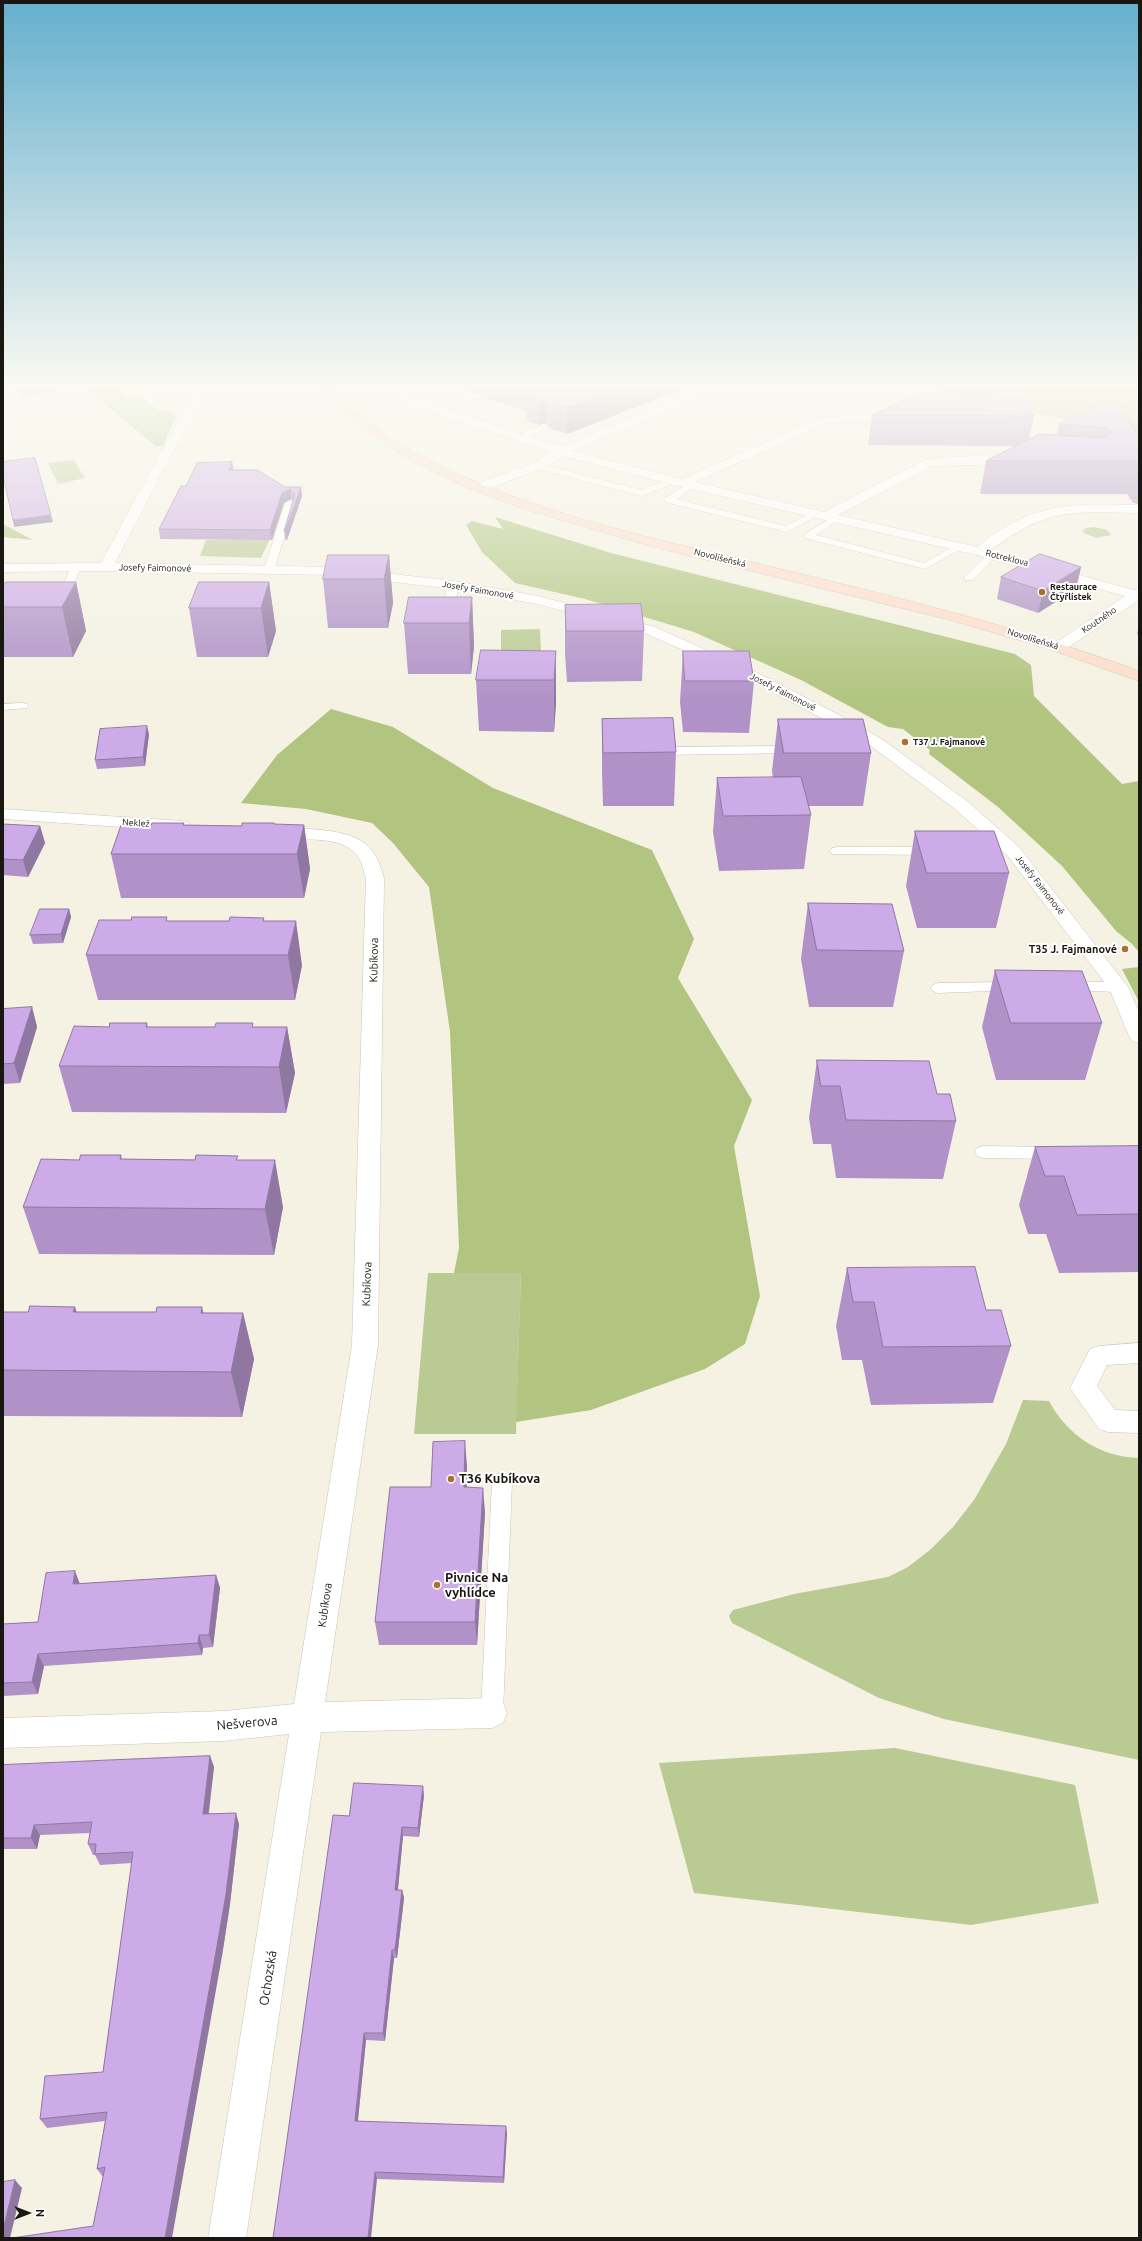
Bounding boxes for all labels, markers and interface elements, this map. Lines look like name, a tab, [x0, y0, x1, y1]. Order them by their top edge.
street label: Novolíšeňská	[693, 546, 747, 570]
street label: Rotreklova	[984, 547, 1030, 569]
street label: Josefy Faimonové	[119, 562, 191, 574]
street label: Josefy Faimonové	[441, 578, 515, 602]
place label: Restaurace Čtyřlístek	[1050, 582, 1097, 603]
marker: Restaurace Čtyřlístek	[1037, 587, 1047, 597]
street label: Koutného	[1079, 604, 1119, 636]
street label: Novolíšeňská	[1006, 626, 1060, 652]
street label: Josefy Faimonové	[748, 671, 818, 713]
marker: T37 J. Fajmanové	[900, 737, 910, 747]
place label: T37 J. Fajmanové	[913, 737, 985, 747]
street label: Neklež	[122, 817, 150, 829]
street label: Josefy Faimonové	[1013, 853, 1067, 917]
street label: Kubíkova	[367, 937, 381, 983]
place label: T35 J. Fajmanové	[1029, 942, 1117, 956]
marker: T35 J. Fajmanové	[1120, 944, 1130, 954]
street label: Kubíkova	[360, 1261, 374, 1307]
place label: T36 Kubíkova	[459, 1471, 540, 1487]
marker: T36 Kubíkova	[446, 1474, 456, 1484]
place label: Pivnice Na vyhlídce	[445, 1570, 508, 1601]
marker: Pivnice Na vyhlídce	[432, 1580, 442, 1590]
street label: Kubíkova	[315, 1582, 335, 1628]
street label: Nešverova	[216, 1713, 278, 1733]
street label: Ochozská	[256, 1949, 280, 2007]
north arrow	[8, 2193, 48, 2233]
text: N	[34, 2209, 46, 2217]

